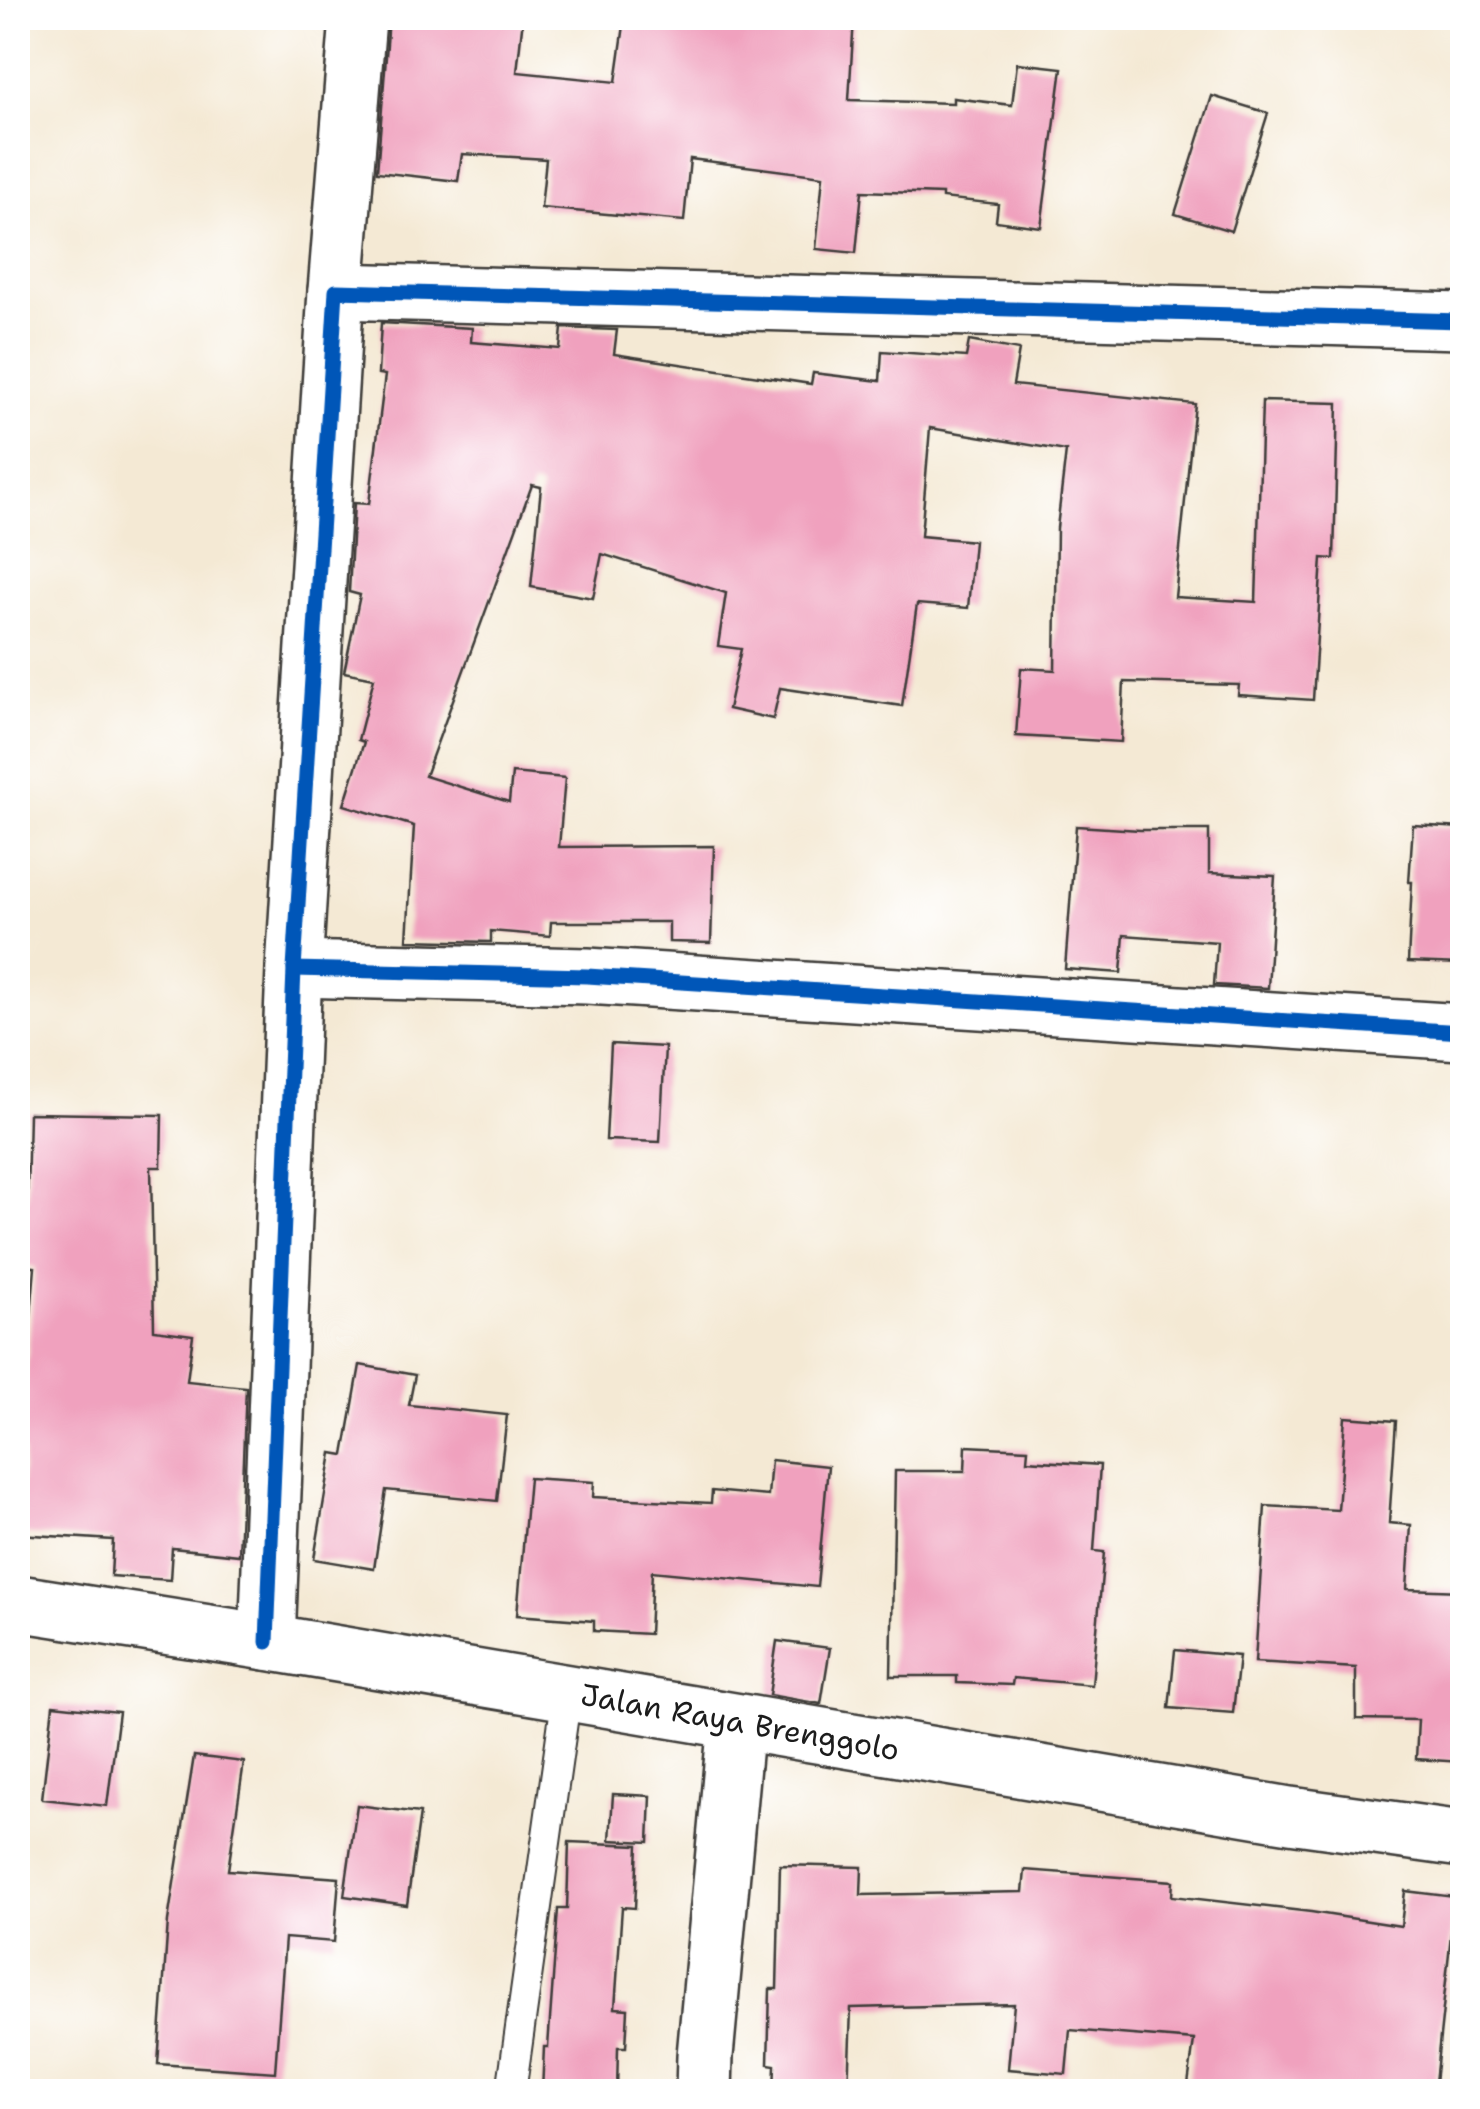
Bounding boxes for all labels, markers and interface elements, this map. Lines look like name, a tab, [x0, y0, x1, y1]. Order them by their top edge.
street label: Jalan Raya Brenggolo	[578, 1674, 902, 1770]

